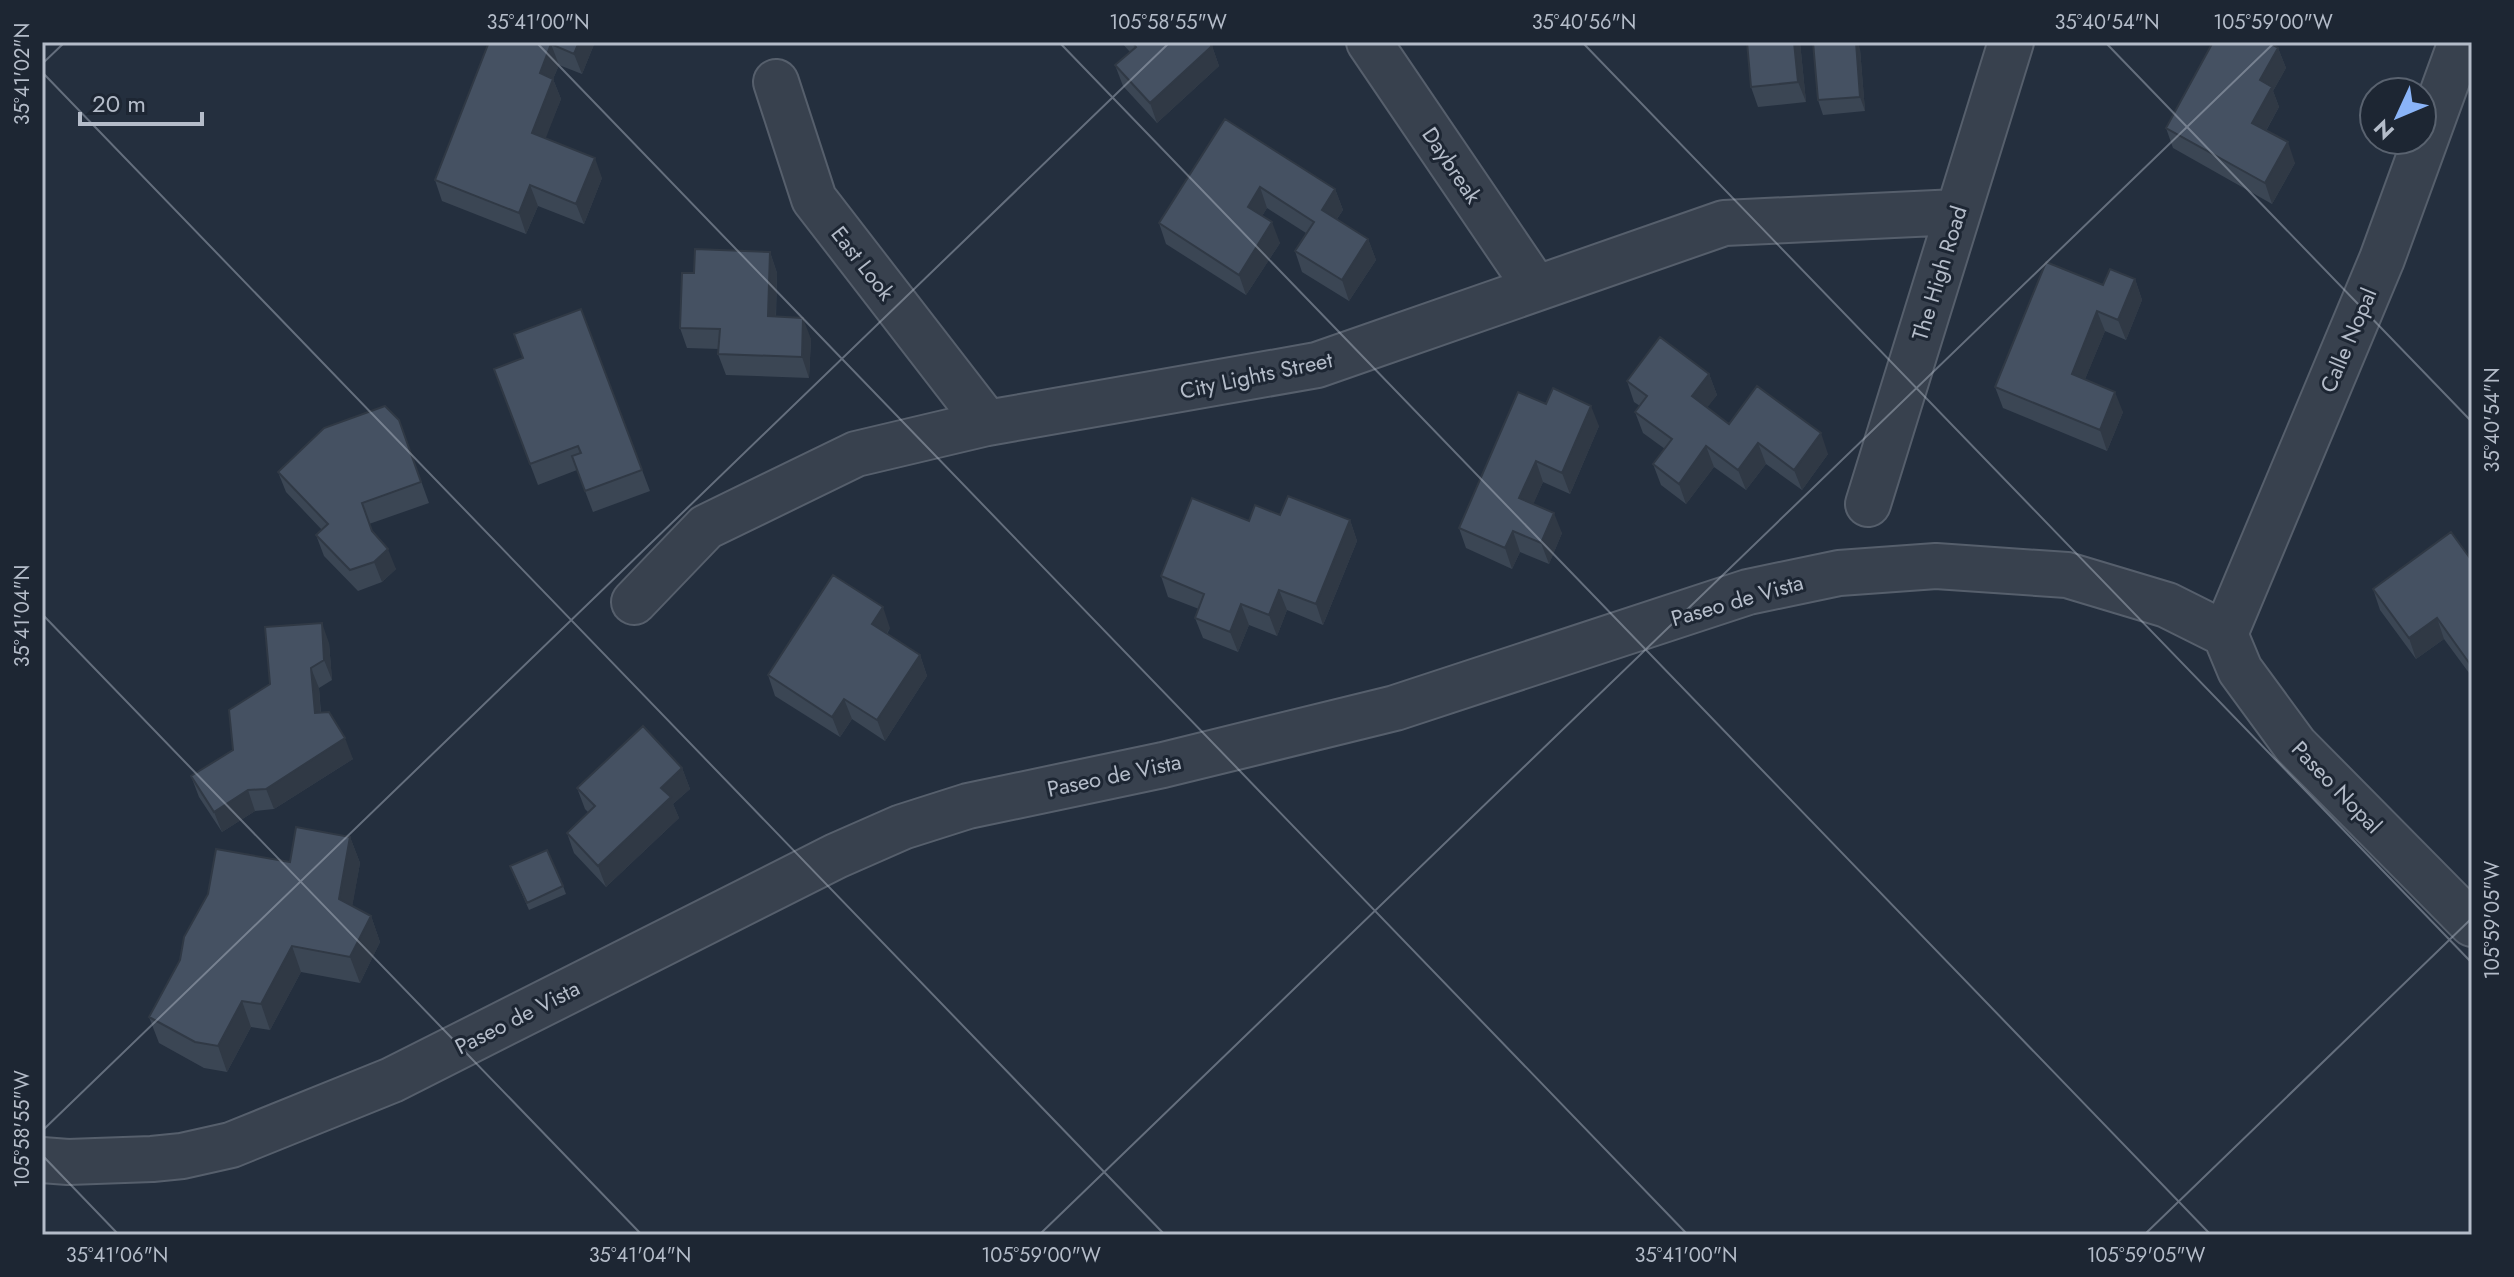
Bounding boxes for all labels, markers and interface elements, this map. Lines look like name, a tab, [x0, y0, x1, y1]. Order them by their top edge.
text: 35°41'00"N	[487, 8, 589, 37]
text: 105°58'55"W	[1109, 8, 1227, 37]
text: 35°40'56"N	[1532, 8, 1636, 37]
text: 35°40'54"N	[2055, 8, 2159, 37]
text: 105°59'00"W	[2213, 8, 2333, 37]
text: 35°41'02"N	[8, 23, 37, 125]
scale bar	[80, 76, 202, 126]
north arrow	[2358, 76, 2438, 156]
text: 20 m	[92, 86, 146, 121]
text: N	[2366, 112, 2401, 147]
street label: Daybreak	[1415, 120, 1490, 210]
street label: The High Road	[1903, 202, 1975, 344]
street label: East Look	[824, 219, 903, 307]
street label: Calle Nopal	[2312, 283, 2384, 397]
street label: City Lights Street	[1177, 343, 1336, 407]
text: 35°40'54"N	[2478, 368, 2507, 472]
text: 35°41'04"N	[8, 565, 37, 667]
street label: Paseo de Vista	[1667, 566, 1807, 634]
street label: Paseo Nopal	[2284, 733, 2390, 841]
street label: Paseo de Vista	[1044, 745, 1184, 805]
text: 105°59'05"W	[2478, 860, 2507, 979]
street label: Paseo de Vista	[449, 972, 585, 1062]
text: 105°58'55"W	[8, 1070, 37, 1188]
text: 35°41'06"N	[66, 1241, 168, 1270]
text: 35°41'04"N	[589, 1241, 691, 1270]
text: 105°59'00"W	[981, 1241, 1101, 1270]
text: 35°41'00"N	[1635, 1241, 1737, 1270]
text: 105°59'05"W	[2087, 1241, 2206, 1270]

